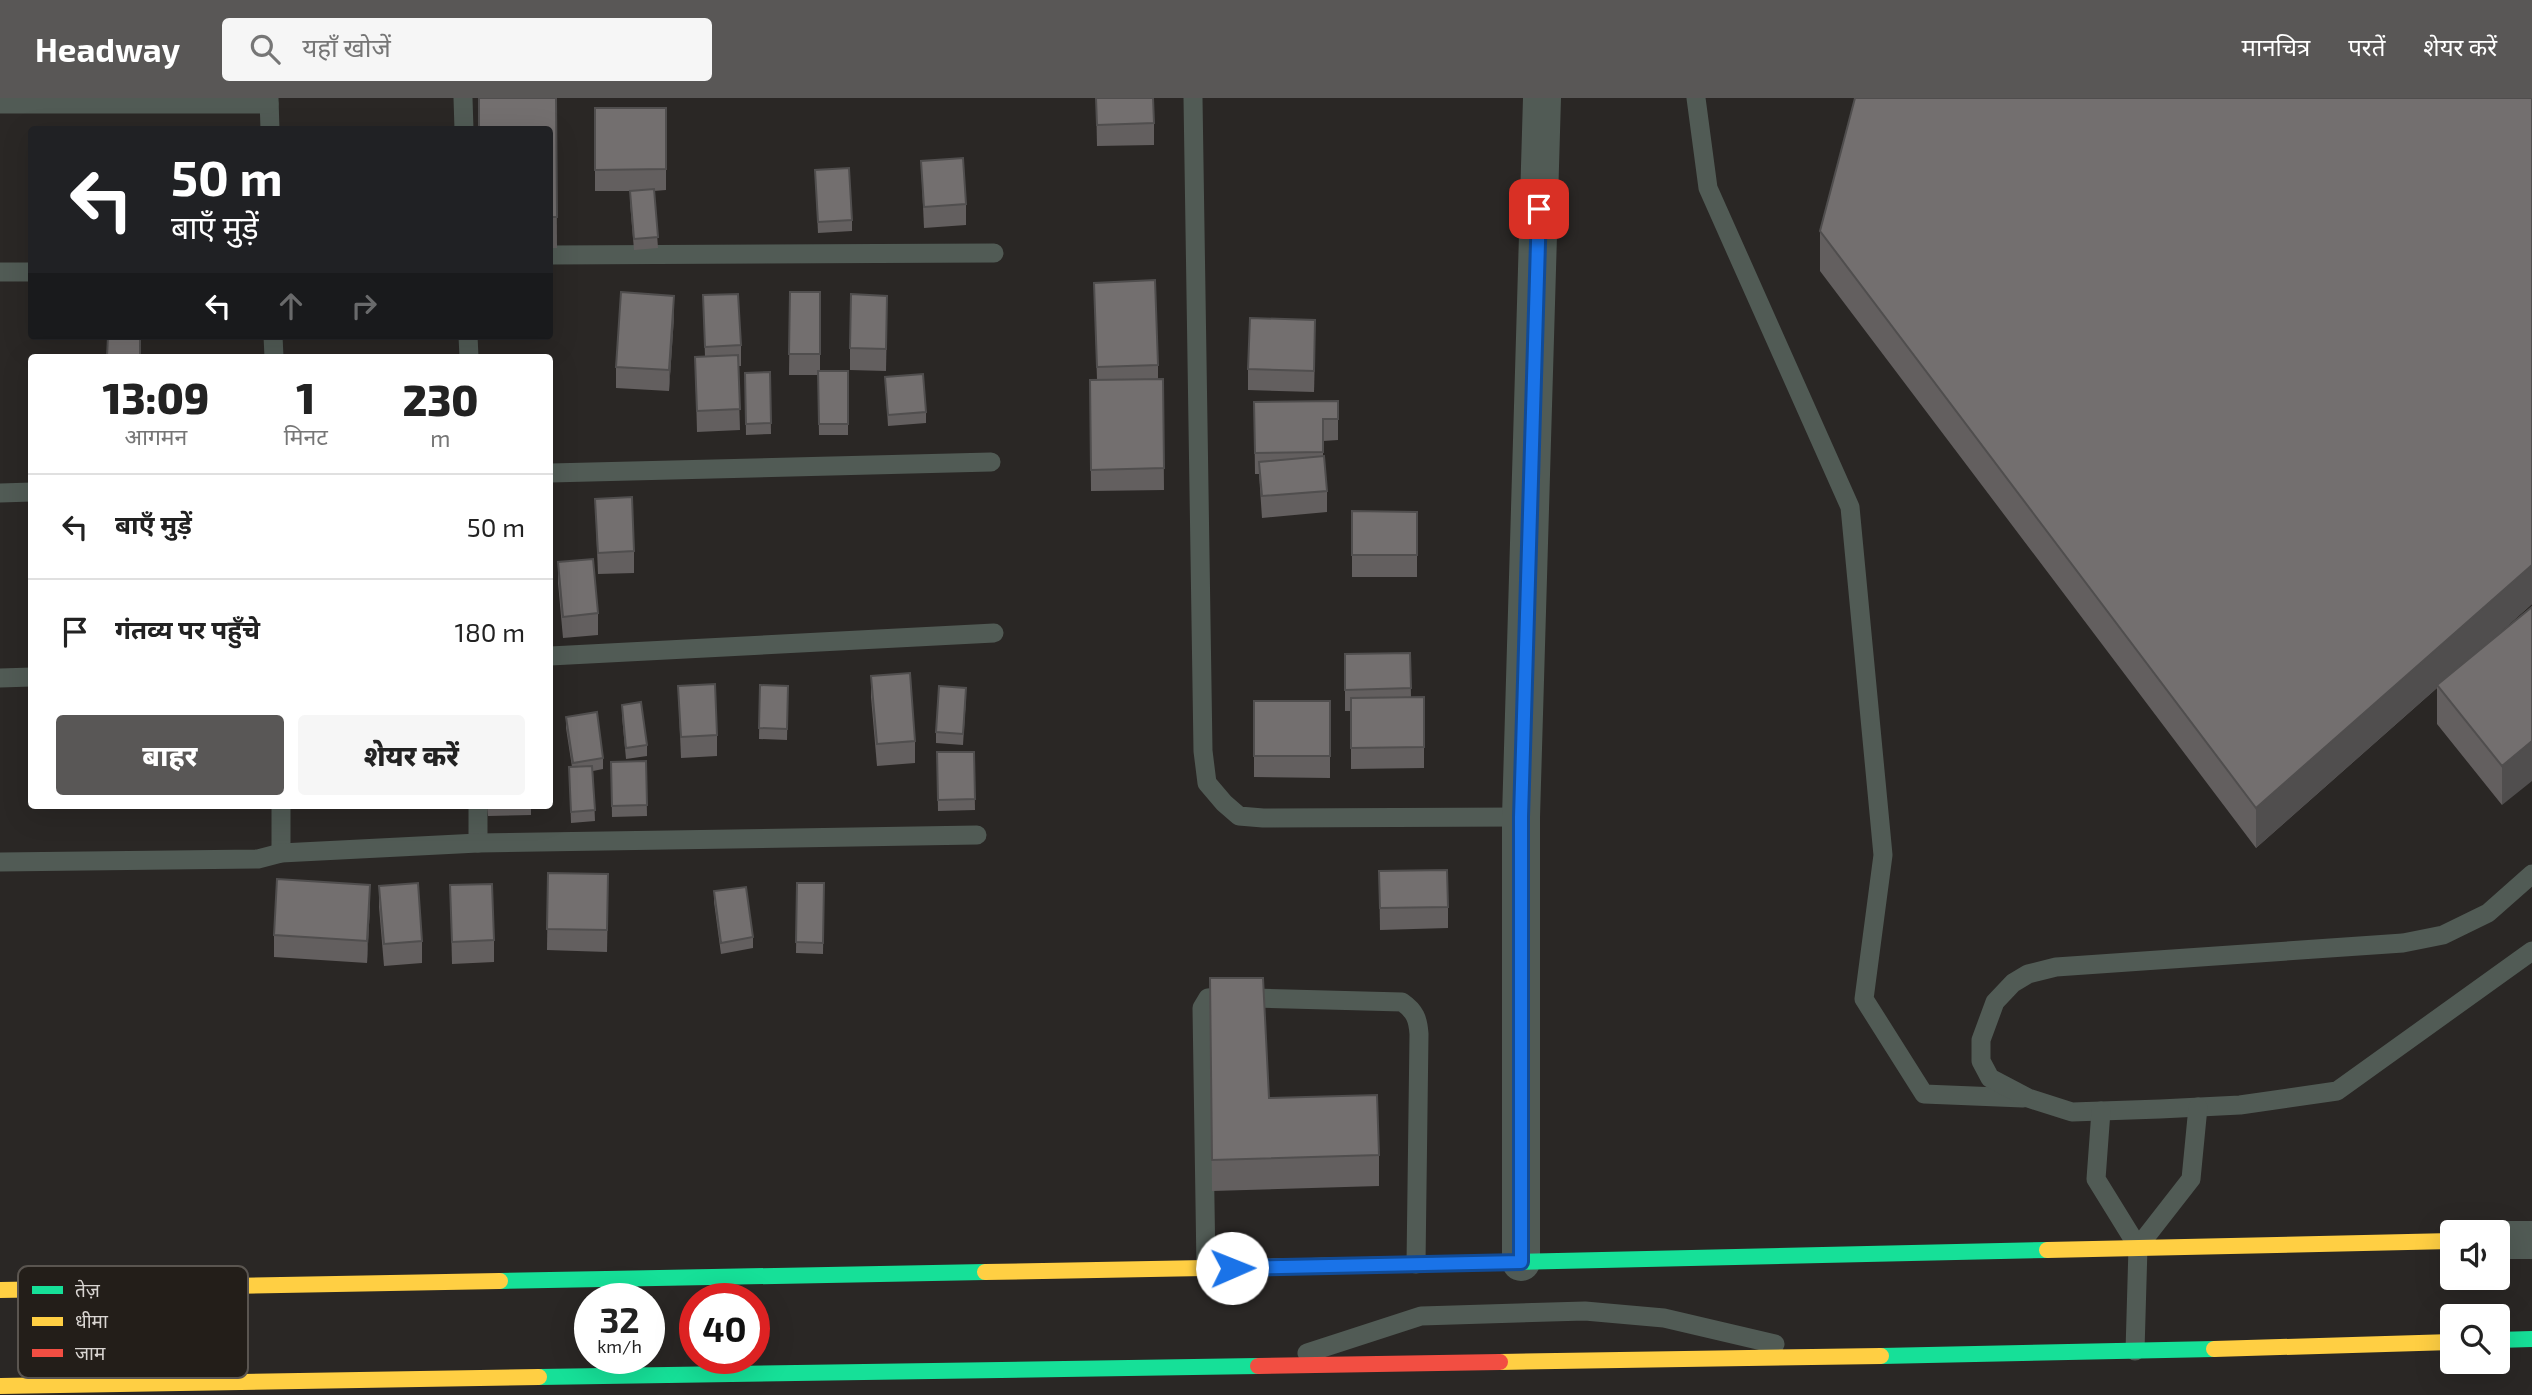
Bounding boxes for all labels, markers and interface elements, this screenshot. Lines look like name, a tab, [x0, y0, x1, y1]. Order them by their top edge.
search box	[222, 18, 712, 81]
text: Headway	[35, 29, 180, 69]
icon: search	[246, 30, 284, 68]
text: यहाँ खोजें	[302, 31, 391, 62]
text: मानचित्र	[2242, 32, 2310, 61]
text: परतें	[2348, 32, 2385, 61]
text: शेयर करें	[2423, 32, 2497, 61]
text: 50 m	[171, 147, 283, 206]
icon: left	[56, 154, 147, 245]
pin	[1509, 179, 1569, 239]
icon: arrive	[1520, 190, 1558, 228]
text: बाएँ मुड़ें	[171, 207, 259, 245]
icon: left	[199, 287, 237, 325]
icon: ahead	[272, 287, 310, 325]
icon: right	[345, 287, 383, 325]
text: 13:09	[103, 372, 209, 422]
text: 1	[296, 372, 315, 422]
text: 230	[402, 374, 478, 424]
text: आगमन	[124, 422, 187, 450]
text: मिनट	[284, 422, 328, 450]
text: m	[430, 424, 450, 452]
icon: left	[56, 508, 94, 546]
text: बाएँ मुड़ें	[115, 508, 192, 539]
text: 50 m	[467, 511, 525, 542]
icon: arrive	[56, 613, 94, 651]
text: गंतव्य पर पहुँचे	[115, 613, 260, 644]
text: 180 m	[455, 616, 525, 647]
button: बाहर	[56, 715, 284, 795]
button: शेयर करें	[298, 715, 525, 795]
map controls	[2440, 1220, 2510, 1374]
button: sound	[2440, 1220, 2510, 1290]
position arrow	[1195, 1231, 1269, 1305]
legend	[18, 1266, 248, 1378]
text: तेज़	[75, 1278, 101, 1301]
speed limit sign: 40	[679, 1283, 770, 1374]
text: 32	[599, 1298, 640, 1340]
button: search	[2440, 1304, 2510, 1374]
text: धीमा	[75, 1309, 109, 1332]
text: km/h	[597, 1335, 642, 1357]
text: जाम	[75, 1341, 106, 1364]

